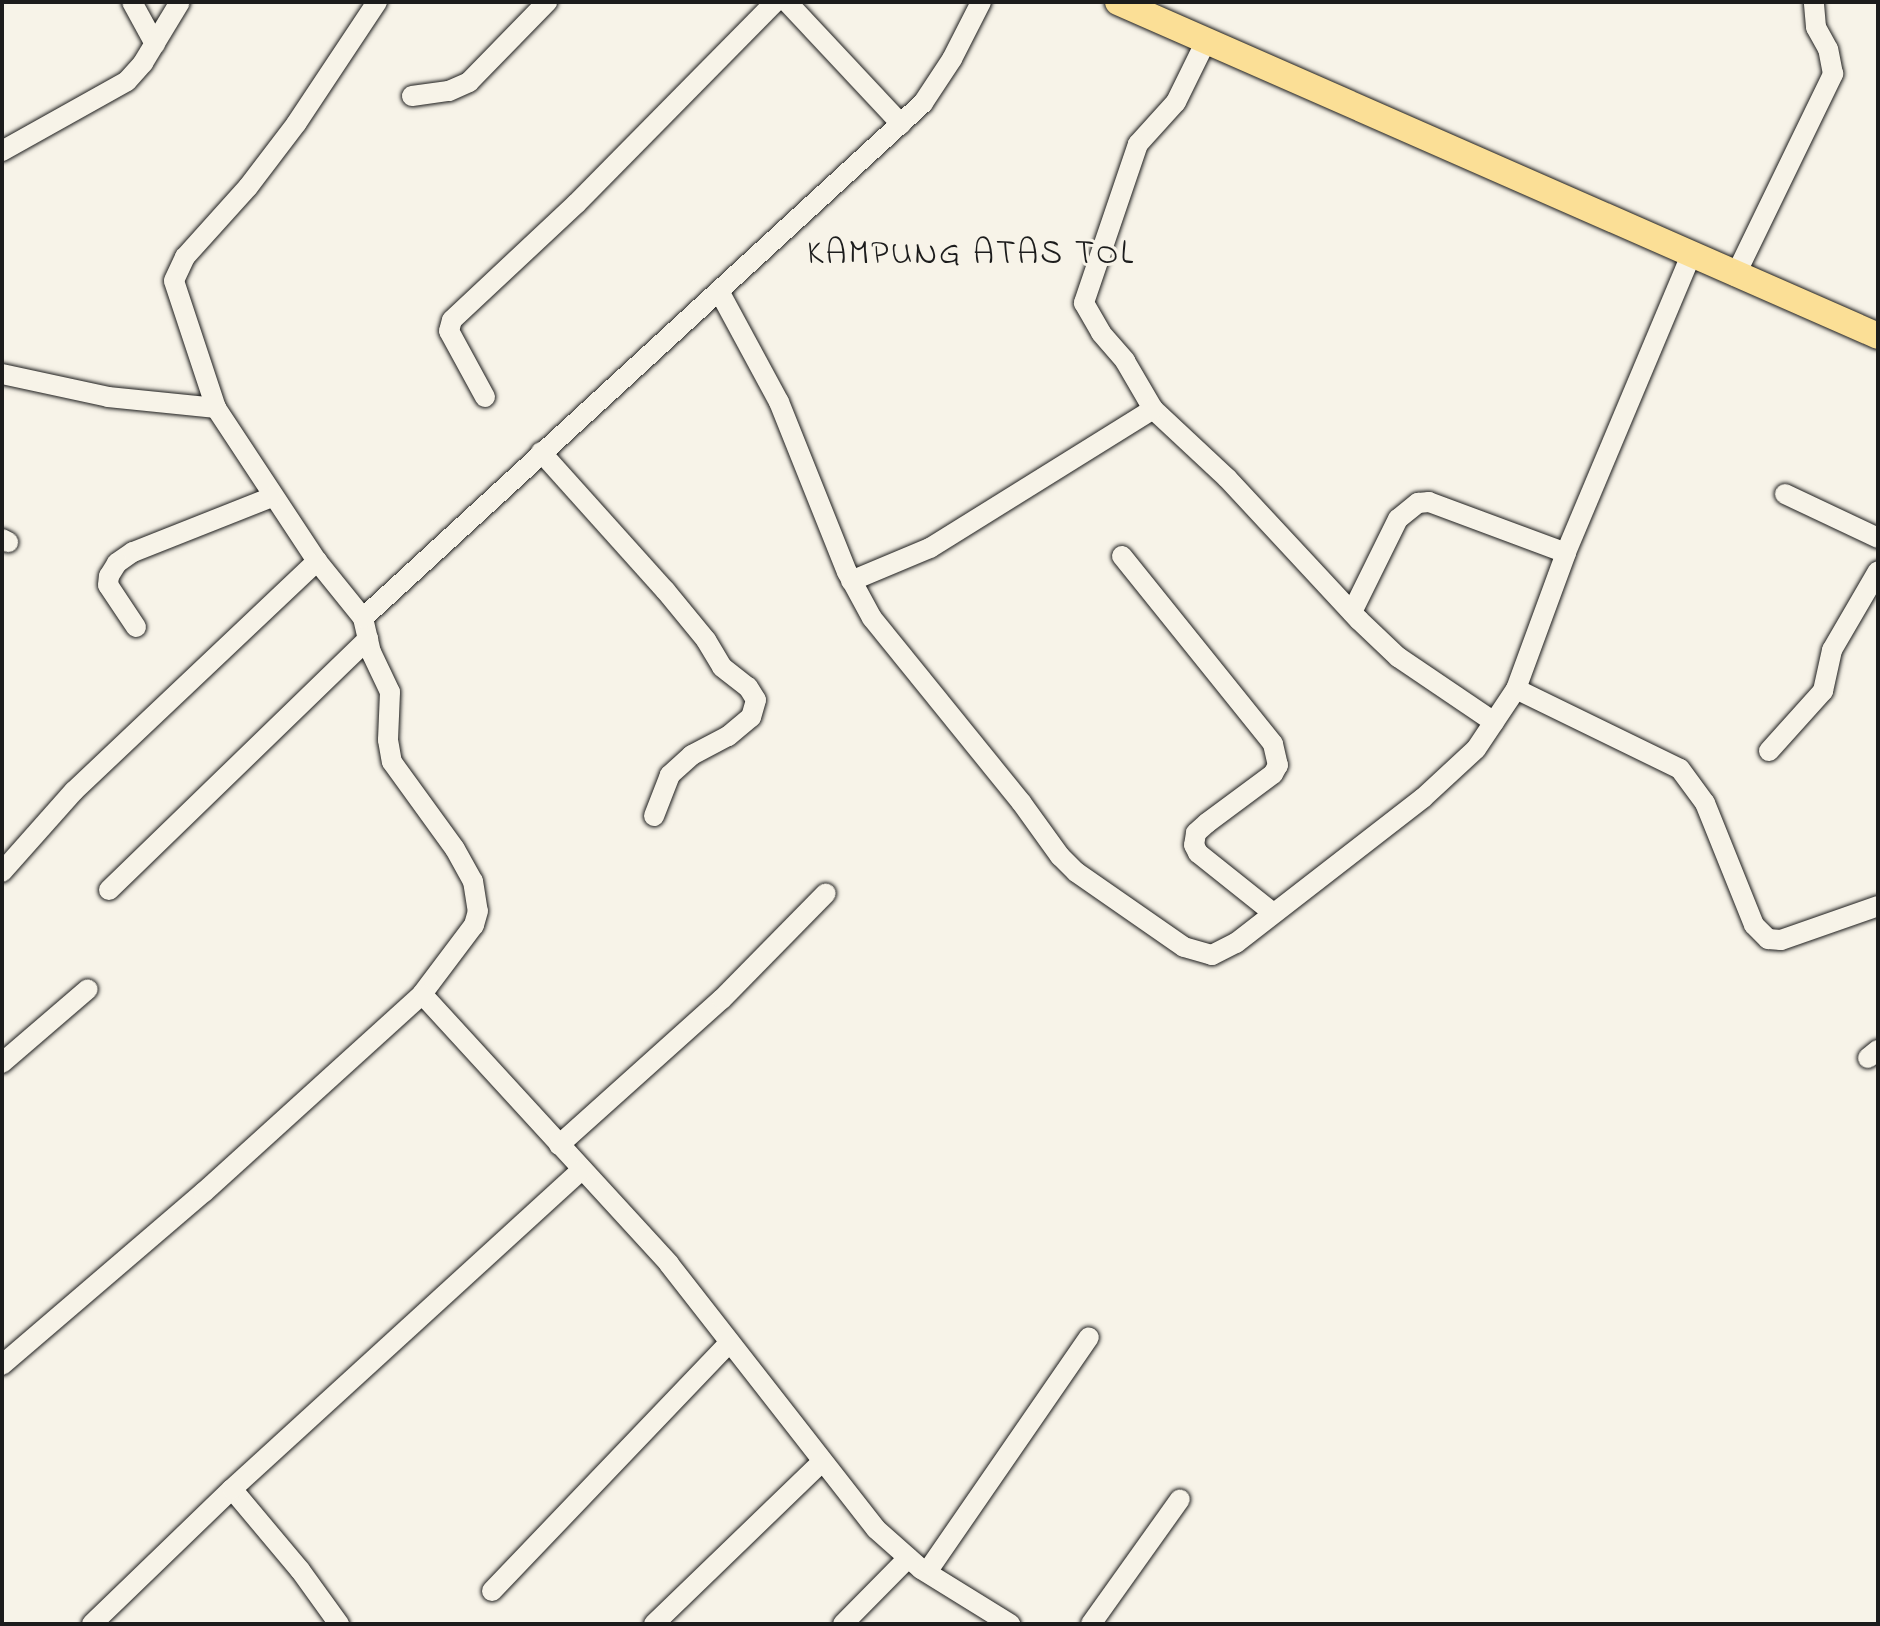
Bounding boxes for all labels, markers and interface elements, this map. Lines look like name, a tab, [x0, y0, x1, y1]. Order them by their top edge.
district label: KAMPUNG ATAS TOL	[807, 236, 1135, 276]

